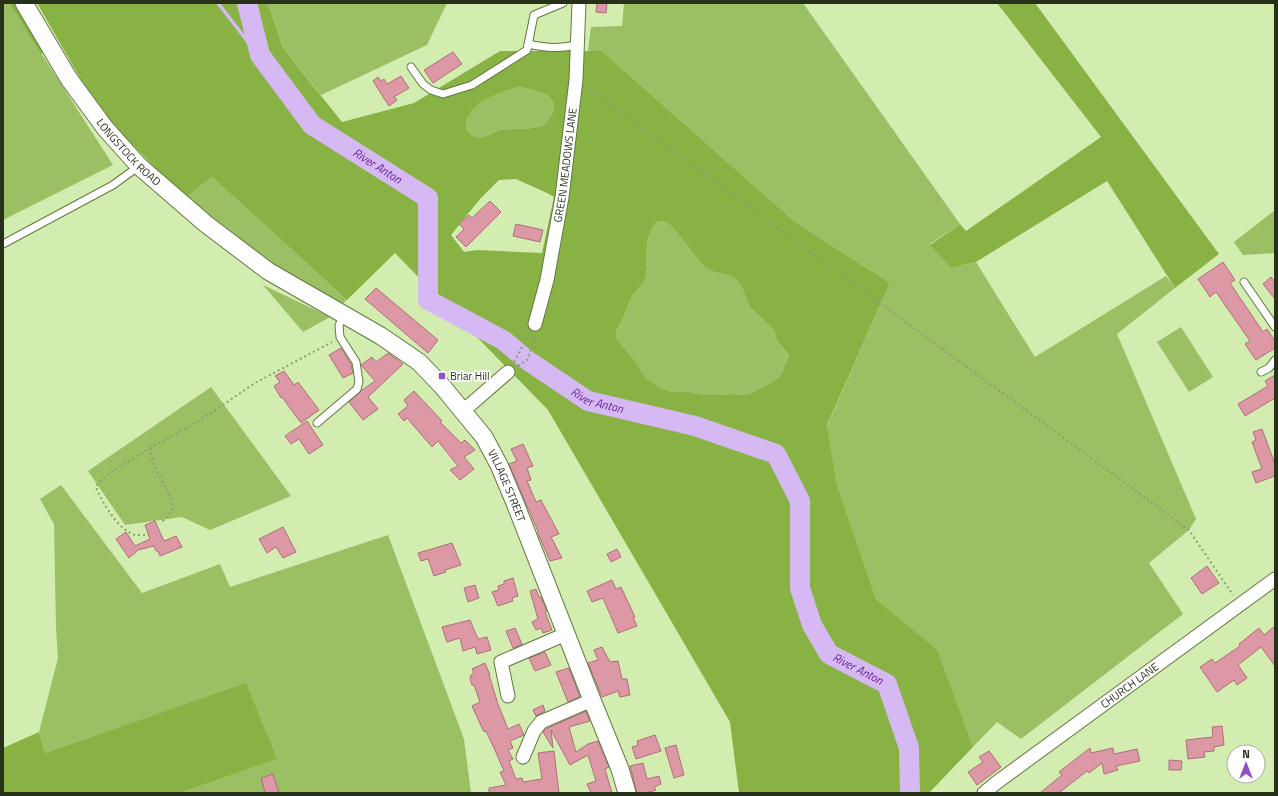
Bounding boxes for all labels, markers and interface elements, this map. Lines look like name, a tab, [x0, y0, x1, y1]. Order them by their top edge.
street label: GREEN MEADOWS LANE	[550, 107, 581, 224]
street label: LONGSTOCK ROAD	[93, 115, 164, 190]
water label: River Anton	[349, 143, 407, 189]
place label: Briar Hill	[450, 368, 490, 384]
marker: Briar Hill	[437, 371, 447, 381]
water label: River Anton	[567, 382, 626, 418]
street label: VILLAGE STREET	[484, 446, 530, 524]
water label: River Anton	[829, 647, 888, 690]
street label: CHURCH LANE	[1097, 659, 1162, 712]
north arrow	[1226, 744, 1266, 784]
text: N	[1242, 746, 1250, 762]

